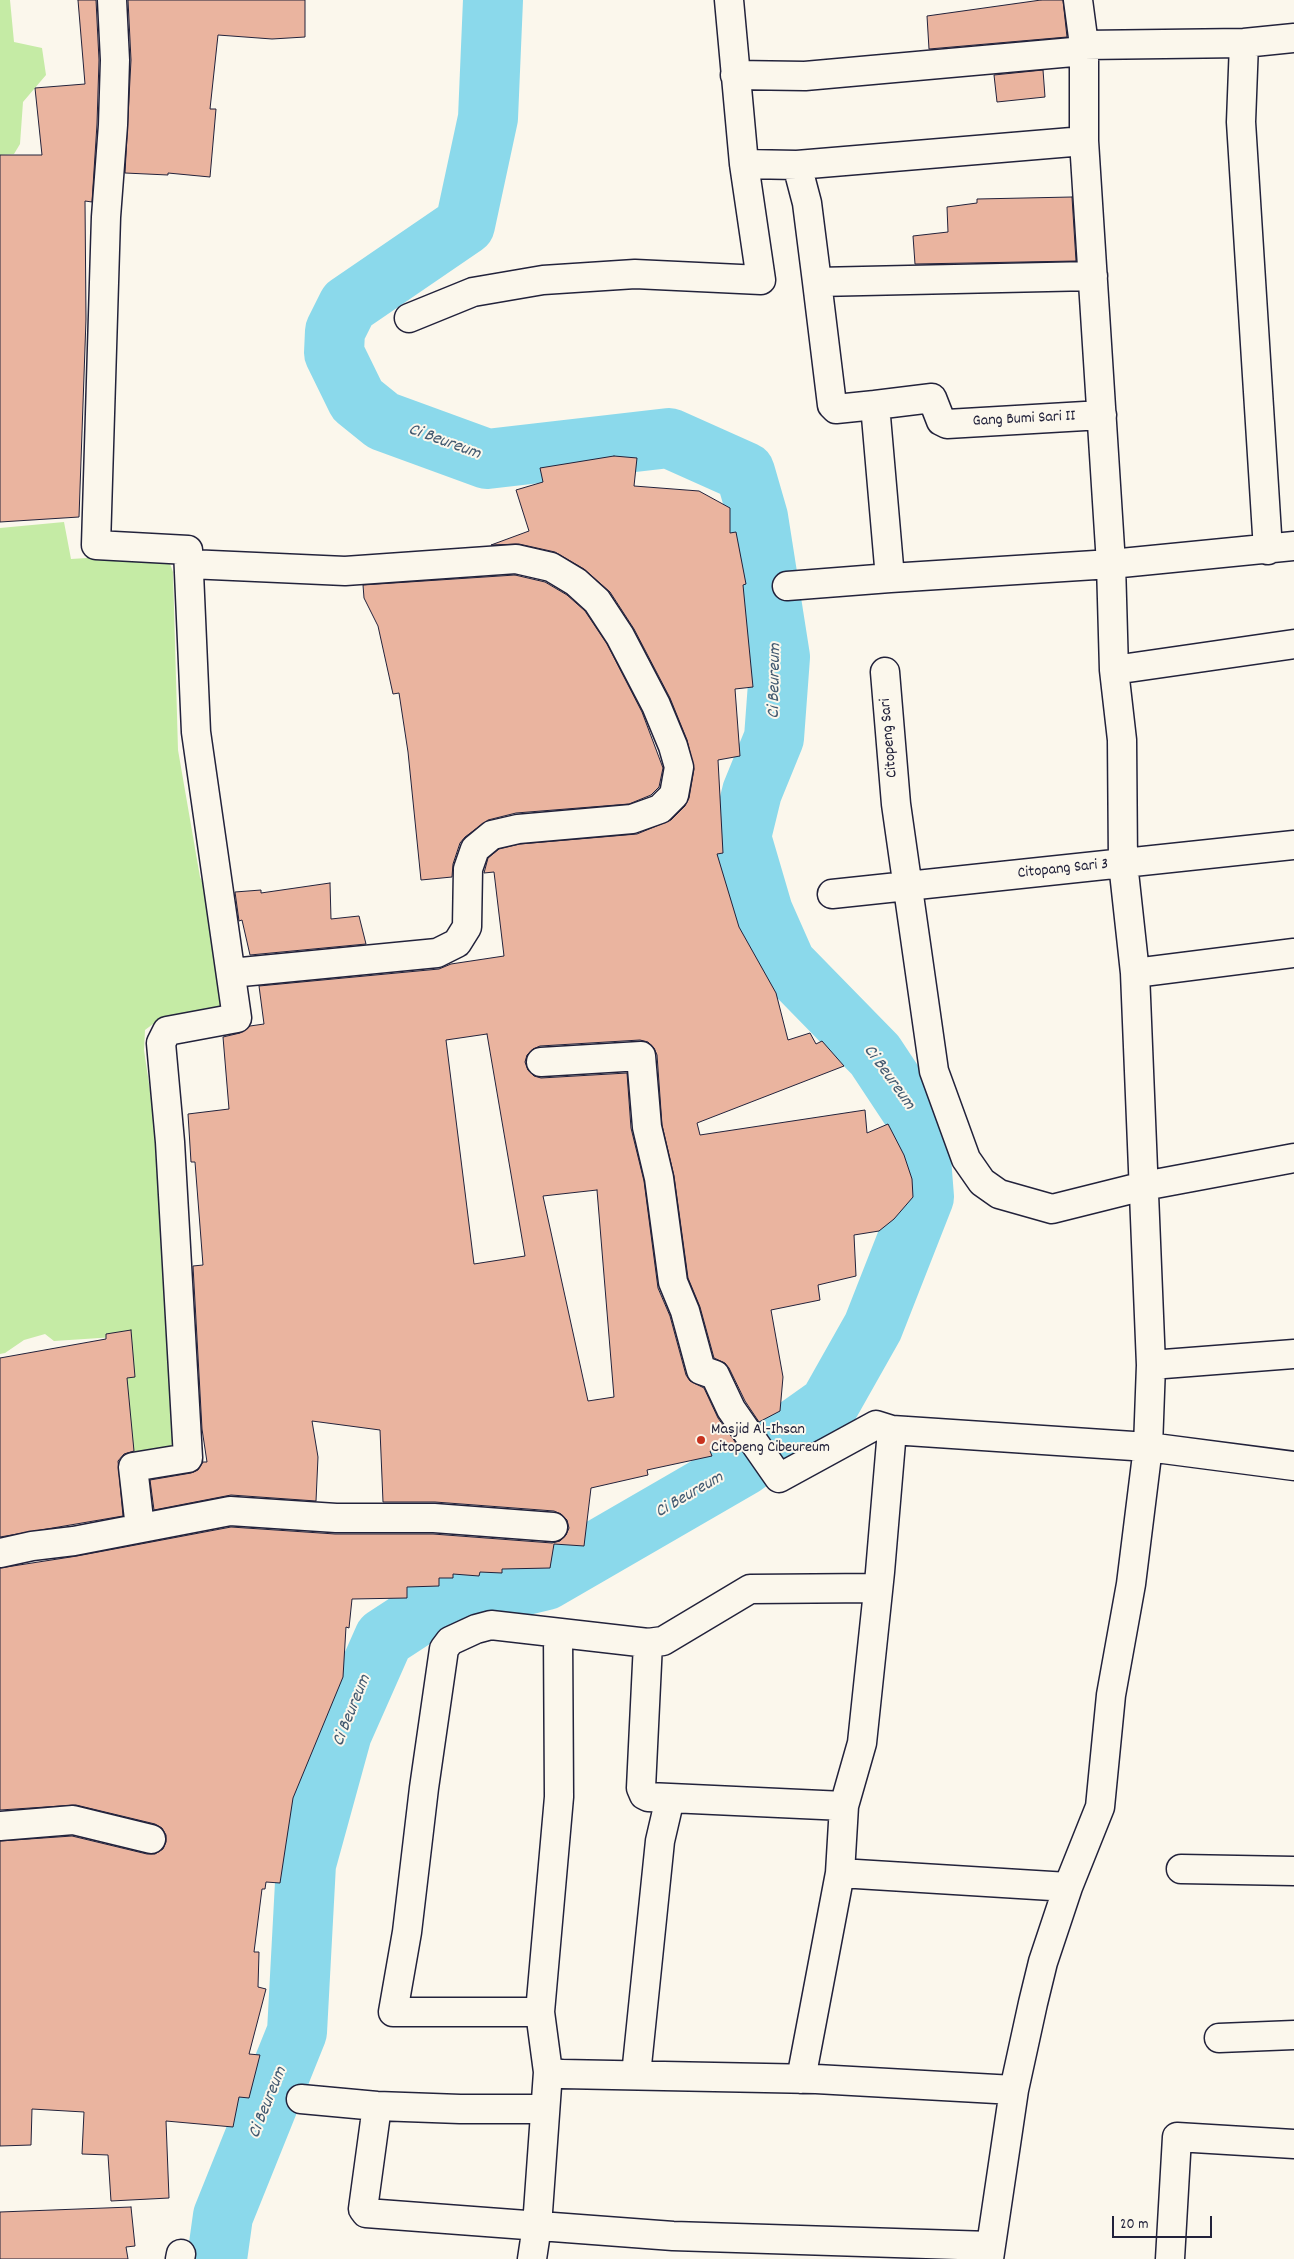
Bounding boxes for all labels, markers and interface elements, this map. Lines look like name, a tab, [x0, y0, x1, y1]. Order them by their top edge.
street label: Gang Bumi Sari II	[972, 408, 1076, 432]
water label: Ci Beureum	[405, 420, 483, 466]
water label: Ci Beureum	[765, 643, 787, 719]
street label: Citopeng Sari	[877, 697, 903, 779]
street label: Citopang Sari 3	[1017, 856, 1109, 884]
water label: Ci Beureum	[857, 1041, 919, 1115]
place label: Masjid Al-Ihsan Citopeng Cibeureum	[711, 1421, 830, 1459]
marker: Masjid Al-Ihsan Citopeng Cibeureum	[695, 1434, 707, 1446]
water label: Ci Beureum	[652, 1468, 728, 1524]
water label: Ci Beureum	[329, 1672, 377, 1750]
water label: Ci Beureum	[245, 2064, 293, 2142]
scale bar	[1114, 2206, 1214, 2238]
text: 20 m	[1120, 2214, 1148, 2236]

